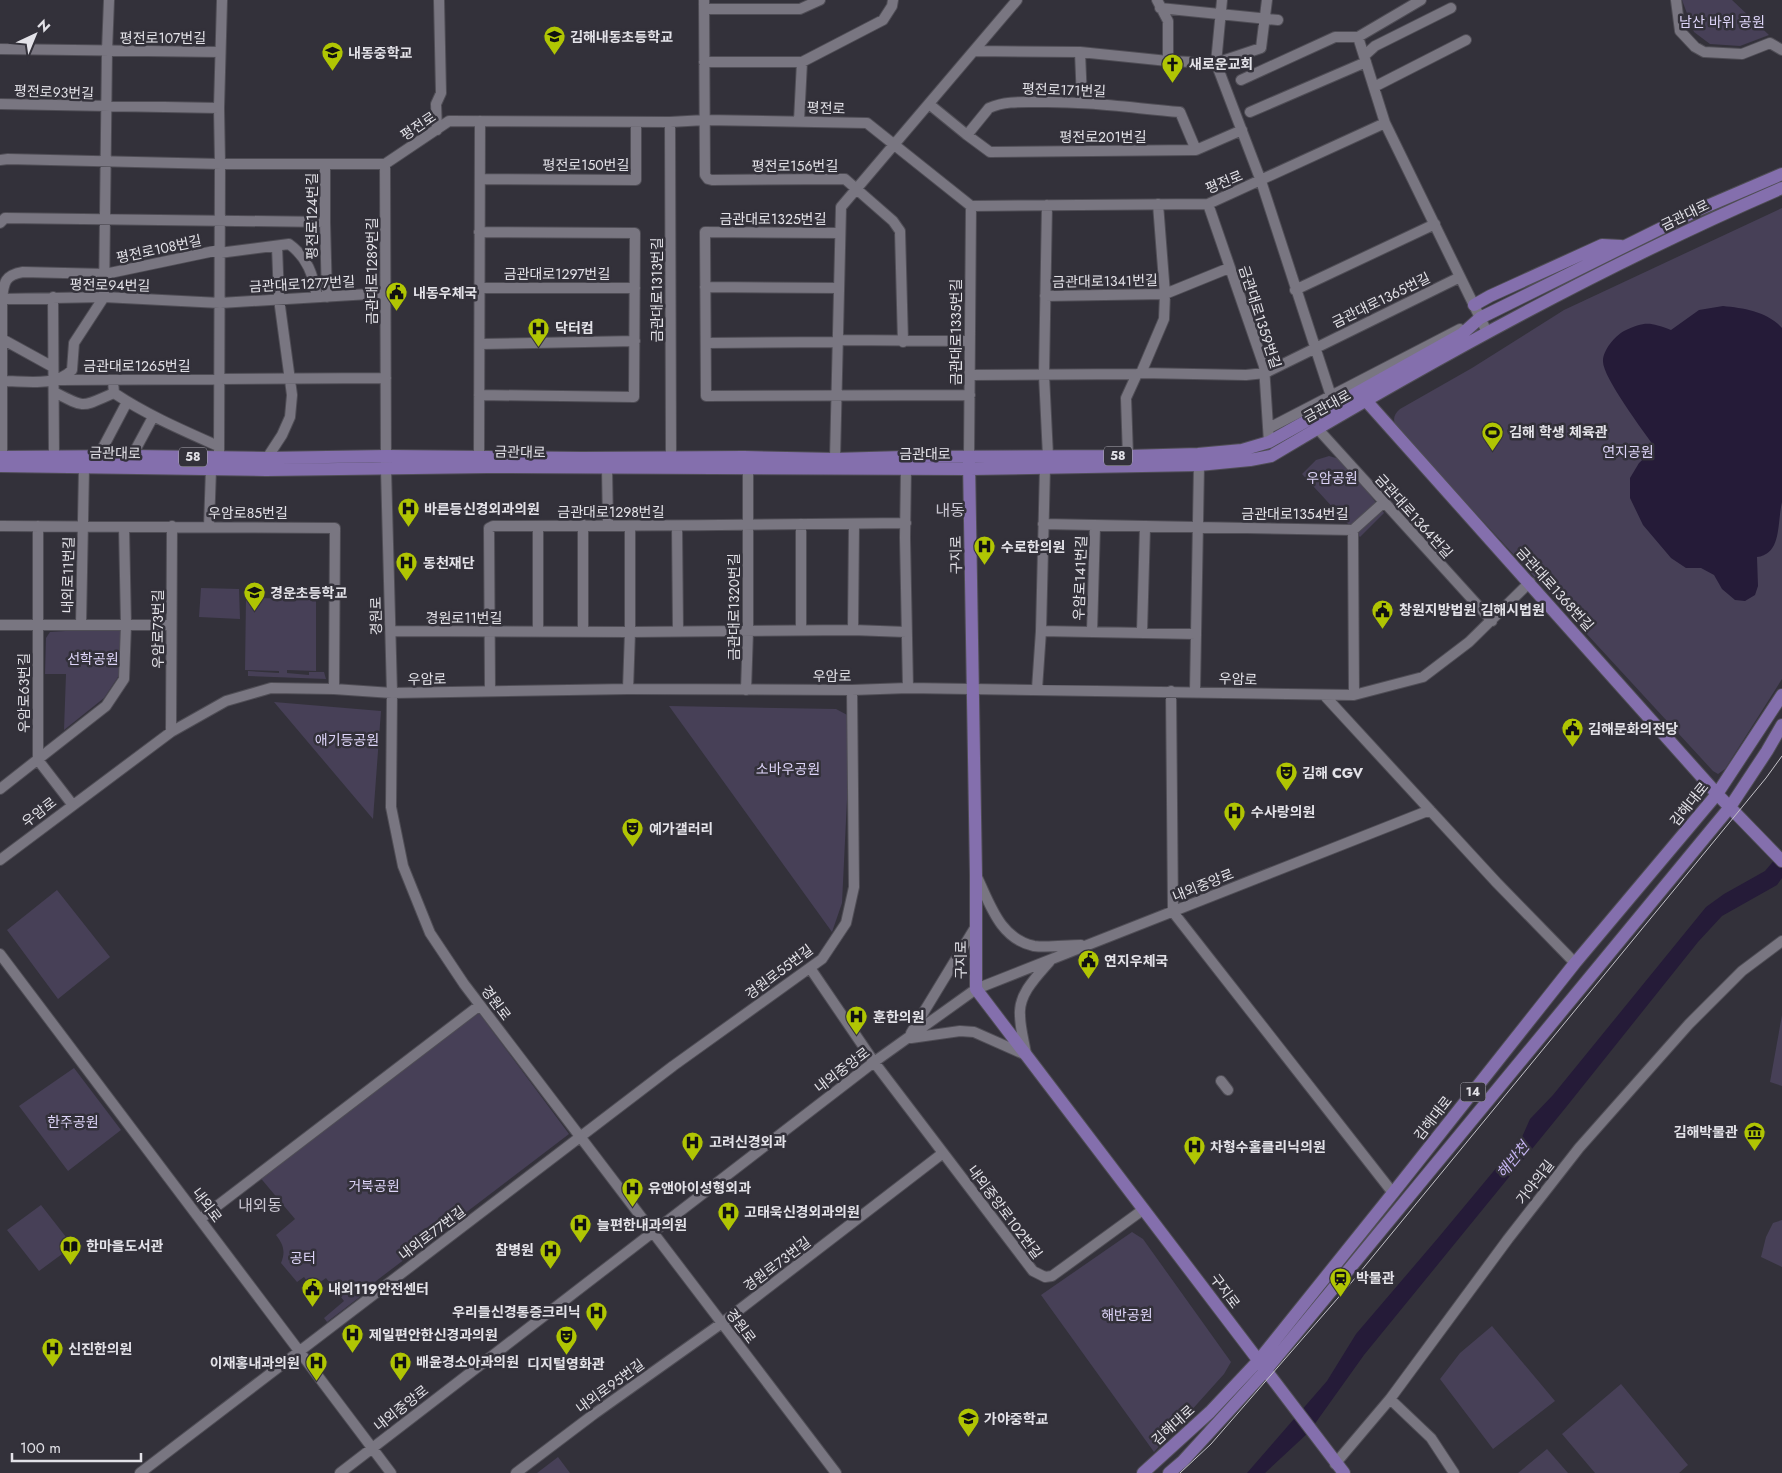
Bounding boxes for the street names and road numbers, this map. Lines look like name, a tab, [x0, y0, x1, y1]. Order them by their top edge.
street label: 평전로107번길	[120, 28, 206, 48]
street label: 평전로171번길	[1021, 79, 1107, 101]
street label: 평전로93번길	[14, 81, 94, 103]
street label: 평전로	[806, 97, 846, 119]
street label: 평전로	[396, 107, 440, 145]
street label: 평전로201번길	[1059, 127, 1147, 147]
street label: 평전로150번길	[543, 155, 630, 175]
street label: 평전로156번길	[752, 156, 838, 176]
street label: 평전로	[1202, 165, 1246, 199]
street label: 평전로124번길	[302, 173, 322, 259]
street label: 금관대로	[1657, 195, 1713, 235]
street label: 금관대로1325번길	[719, 209, 827, 229]
street label: 금관대로1289번길	[362, 217, 382, 325]
street label: 평전로108번길	[114, 230, 204, 268]
street label: 금관대로1313번길	[647, 237, 667, 343]
street label: 금관대로1359번길	[1234, 263, 1286, 371]
street label: 금관대로1297번길	[504, 264, 610, 284]
street label: 금관대로1365번길	[1328, 268, 1434, 332]
street label: 금관대로1341번길	[1052, 270, 1158, 292]
street label: 금관대로1277번길	[248, 271, 356, 297]
street label: 평전로94번길	[70, 274, 150, 296]
street label: 금관대로1335번길	[946, 279, 966, 385]
street label: 금관대로1265번길	[83, 356, 191, 376]
street label: 금관대로	[1300, 385, 1354, 427]
street label: 금관대로	[494, 442, 546, 462]
street label: 금관대로	[89, 443, 141, 463]
street label: 금관대로	[899, 444, 951, 464]
road number: 58	[1104, 446, 1132, 466]
road number: 58	[179, 448, 207, 467]
street label: 금관대로1364번길	[1371, 469, 1457, 563]
street label: 금관대로1298번길	[557, 502, 665, 522]
street label: 우암로85번길	[208, 503, 288, 523]
street label: 금관대로1354번길	[1241, 504, 1349, 524]
street label: 구지로	[946, 535, 966, 574]
street label: 우암로141번길	[1069, 535, 1091, 621]
street label: 내외로11번길	[57, 536, 79, 614]
street label: 금관대로1368번길	[1512, 543, 1598, 635]
street label: 금관대로1320번길	[724, 553, 744, 661]
street label: 우암로73번길	[148, 589, 168, 669]
street label: 경원로	[366, 596, 386, 635]
street label: 경원로11번길	[426, 608, 503, 628]
street label: 우암로63번길	[14, 653, 34, 733]
street label: 우암로	[813, 666, 851, 686]
street label: 우암로	[1218, 668, 1258, 690]
street label: 우암로	[408, 669, 447, 689]
street label: 김해대로	[1665, 778, 1713, 830]
street label: 우암로	[18, 792, 60, 832]
street label: 내외중앙로	[1169, 864, 1237, 906]
street label: 경원로55번길	[741, 940, 817, 1004]
street label: 구지로	[951, 941, 971, 979]
street label: 경원로	[476, 982, 516, 1025]
street label: 내외중앙로	[810, 1043, 874, 1097]
road number: 14	[1460, 1082, 1486, 1102]
street label: 김해대로	[1409, 1091, 1457, 1144]
street label: 가야의길	[1511, 1156, 1559, 1208]
street label: 내외중앙로102번길	[963, 1161, 1047, 1263]
street label: 내외로	[187, 1184, 227, 1227]
street label: 내외로77번길	[394, 1201, 470, 1265]
street label: 경원로73번길	[739, 1232, 815, 1296]
street label: 구지로	[1205, 1270, 1245, 1313]
street label: 경원로	[721, 1305, 761, 1348]
street label: 내외로95번길	[572, 1354, 648, 1418]
street label: 내외중앙로	[369, 1380, 433, 1436]
street label: 김해대로	[1147, 1400, 1199, 1450]

